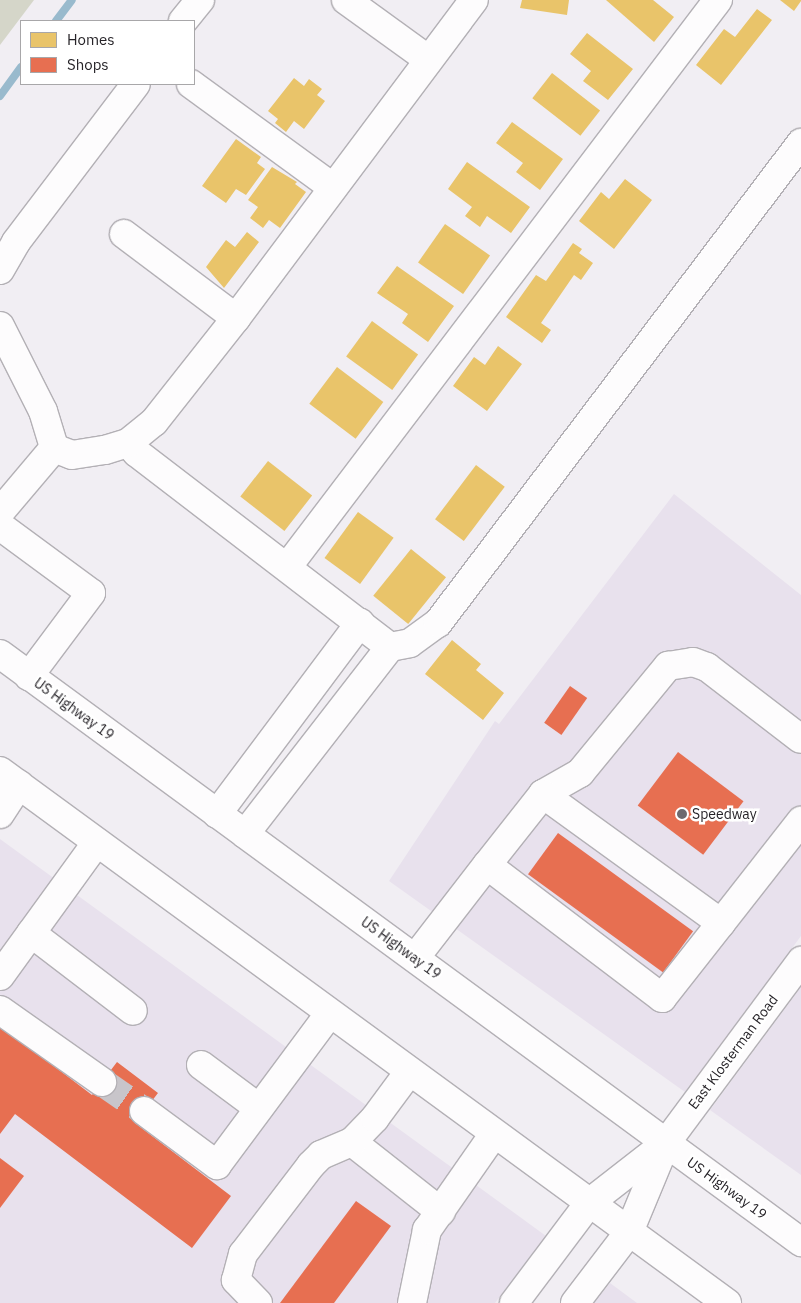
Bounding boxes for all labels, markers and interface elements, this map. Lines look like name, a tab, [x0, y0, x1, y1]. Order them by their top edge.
legend	[20, 20, 195, 85]
text: Homes	[67, 30, 115, 49]
text: Shops	[67, 55, 109, 74]
street label: US Highway 19	[31, 674, 117, 744]
place label: Speedway	[692, 806, 757, 822]
marker: Speedway	[676, 808, 688, 820]
street label: US Highway 19	[358, 913, 444, 983]
street label: East Klosterman Road	[685, 992, 781, 1112]
street label: US Highway 19	[684, 1153, 770, 1223]

